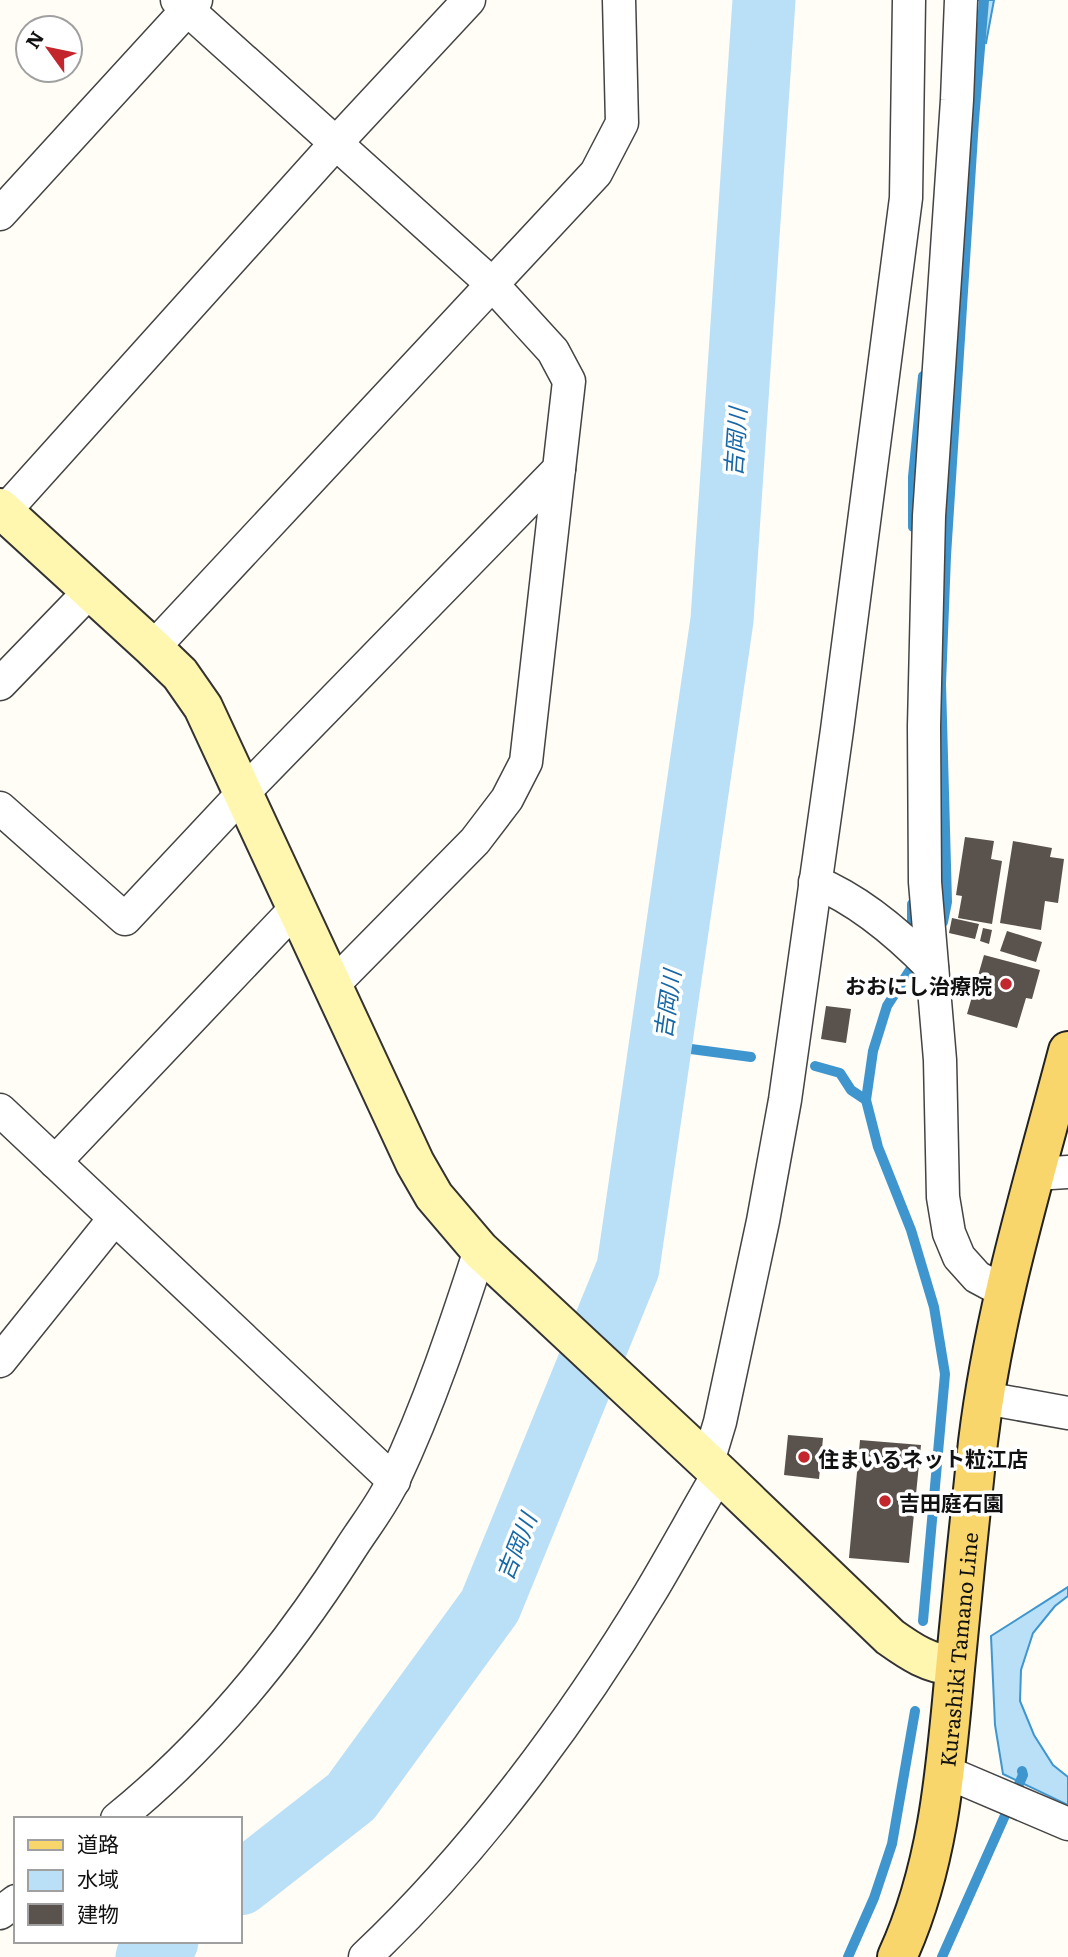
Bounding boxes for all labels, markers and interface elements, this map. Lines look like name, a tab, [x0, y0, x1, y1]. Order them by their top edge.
north arrow	[14, 14, 84, 84]
text: N	[18, 25, 50, 54]
water label: 吉岡川	[715, 403, 754, 478]
water label: 吉岡川	[644, 964, 688, 1041]
place label: おおにし治療院	[845, 969, 992, 1000]
marker: おおにし治療院	[998, 976, 1014, 992]
place label: 住まいるネット粒江店	[818, 1442, 1028, 1473]
marker: 住まいるネット粒江店	[796, 1449, 812, 1465]
place label: 吉田庭石園	[899, 1486, 1004, 1517]
marker: 吉田庭石園	[877, 1493, 893, 1509]
water label: 吉岡川	[486, 1505, 545, 1584]
street label: Kurashiki Tamano Line	[930, 1531, 984, 1768]
legend	[14, 1817, 242, 1943]
text: 道路	[77, 1827, 119, 1858]
text: 水域	[77, 1862, 119, 1893]
text: 建物	[77, 1897, 119, 1928]

